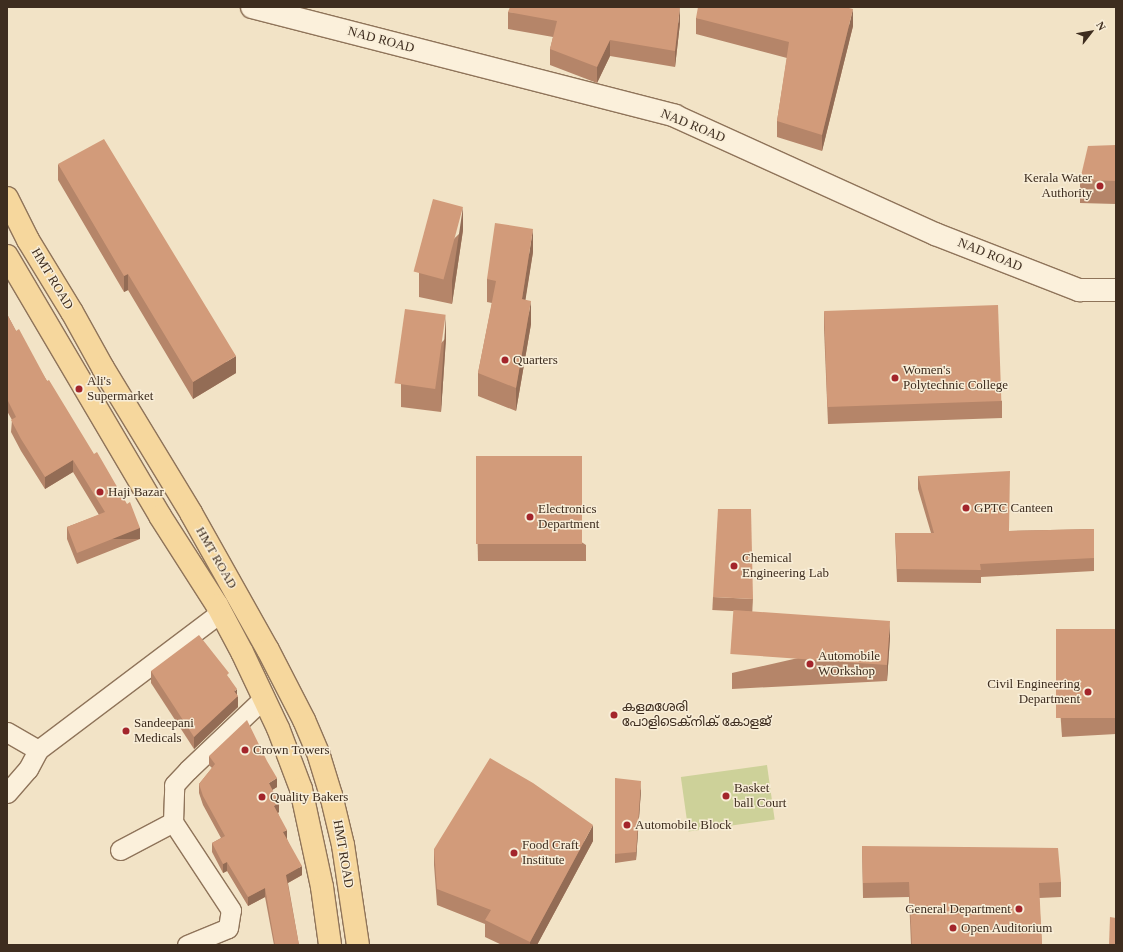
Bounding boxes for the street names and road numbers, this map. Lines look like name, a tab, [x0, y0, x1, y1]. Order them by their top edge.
street label: NAD ROAD	[346, 24, 416, 56]
street label: NAD ROAD	[658, 106, 728, 146]
street label: NAD ROAD	[955, 235, 1025, 275]
street label: HMT ROAD	[28, 245, 76, 313]
street label: HMT ROAD	[192, 524, 240, 592]
street label: HMT ROAD	[329, 819, 357, 889]

